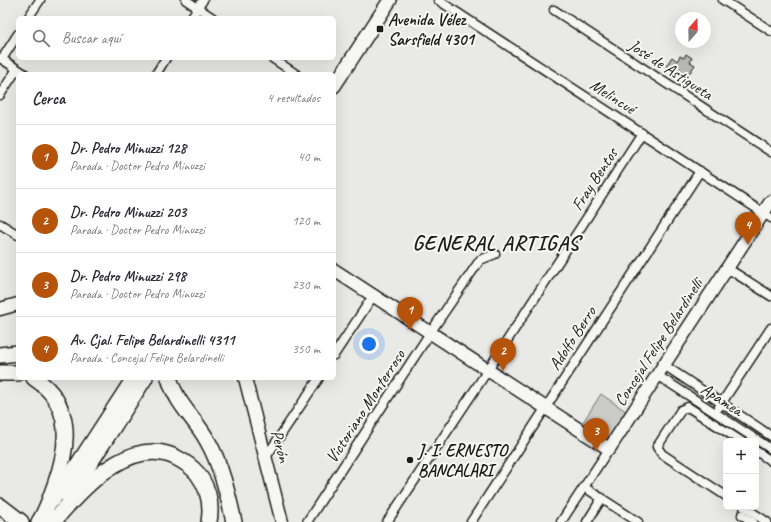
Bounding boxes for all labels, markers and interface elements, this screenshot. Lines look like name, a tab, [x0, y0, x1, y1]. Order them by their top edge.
place label: Avenida Vélez Sarsfield 4301	[388, 9, 476, 50]
north arrow	[675, 12, 711, 48]
search box	[16, 16, 336, 60]
marker: Avenida Vélez Sarsfield 4301	[375, 24, 385, 34]
icon: search	[30, 27, 52, 49]
text: Buscar aquí	[62, 29, 121, 48]
street label: José de Astigueta	[624, 34, 718, 105]
street label: Melincué	[586, 74, 641, 120]
text: Cerca	[32, 88, 65, 109]
text: 4 resultados	[267, 90, 320, 106]
text: Dr. Pedro Minuzzi 128	[70, 139, 186, 158]
street label: Fray Bentos	[566, 143, 623, 214]
text: 1	[42, 149, 48, 165]
text: 40 m	[298, 149, 320, 165]
text: Parada · Doctor Pedro Minuzzi	[70, 158, 205, 174]
text: Dr. Pedro Minuzzi 203	[70, 203, 186, 222]
pin: 4	[735, 212, 761, 245]
text: 2	[42, 213, 48, 229]
text: 120 m	[292, 213, 320, 229]
text: Parada · Doctor Pedro Minuzzi	[70, 222, 205, 238]
district label: GENERAL ARTIGAS	[412, 230, 583, 256]
text: Dr. Pedro Minuzzi 298	[70, 267, 186, 286]
street label: Concejal Felipe Belardinelli	[609, 273, 709, 410]
text: 3	[42, 277, 48, 293]
text: 230 m	[292, 277, 320, 293]
text: Parada · Doctor Pedro Minuzzi	[70, 286, 205, 302]
pin: 1	[397, 297, 423, 330]
street label: Adolfo Berro	[544, 302, 601, 374]
text: Av. Cjal. Felipe Belardinelli 4311	[70, 331, 234, 350]
your location	[359, 334, 379, 354]
pin: 2	[490, 338, 516, 371]
text: 4	[42, 341, 48, 357]
text: 350 m	[292, 341, 320, 357]
street label: Victoriano Monterroso	[321, 345, 410, 467]
text: Parada · Concejal Felipe Belardinelli	[70, 350, 223, 366]
street label: Apamea	[697, 378, 748, 422]
pin: 3	[583, 418, 609, 451]
street label: Perón	[266, 428, 295, 466]
map controls	[723, 438, 759, 510]
button: +	[723, 438, 759, 474]
place label: J. I. ERNESTO BANCALARI	[417, 440, 509, 481]
marker: J. I. ERNESTO BANCALARI	[405, 455, 415, 465]
button: −	[723, 474, 759, 510]

